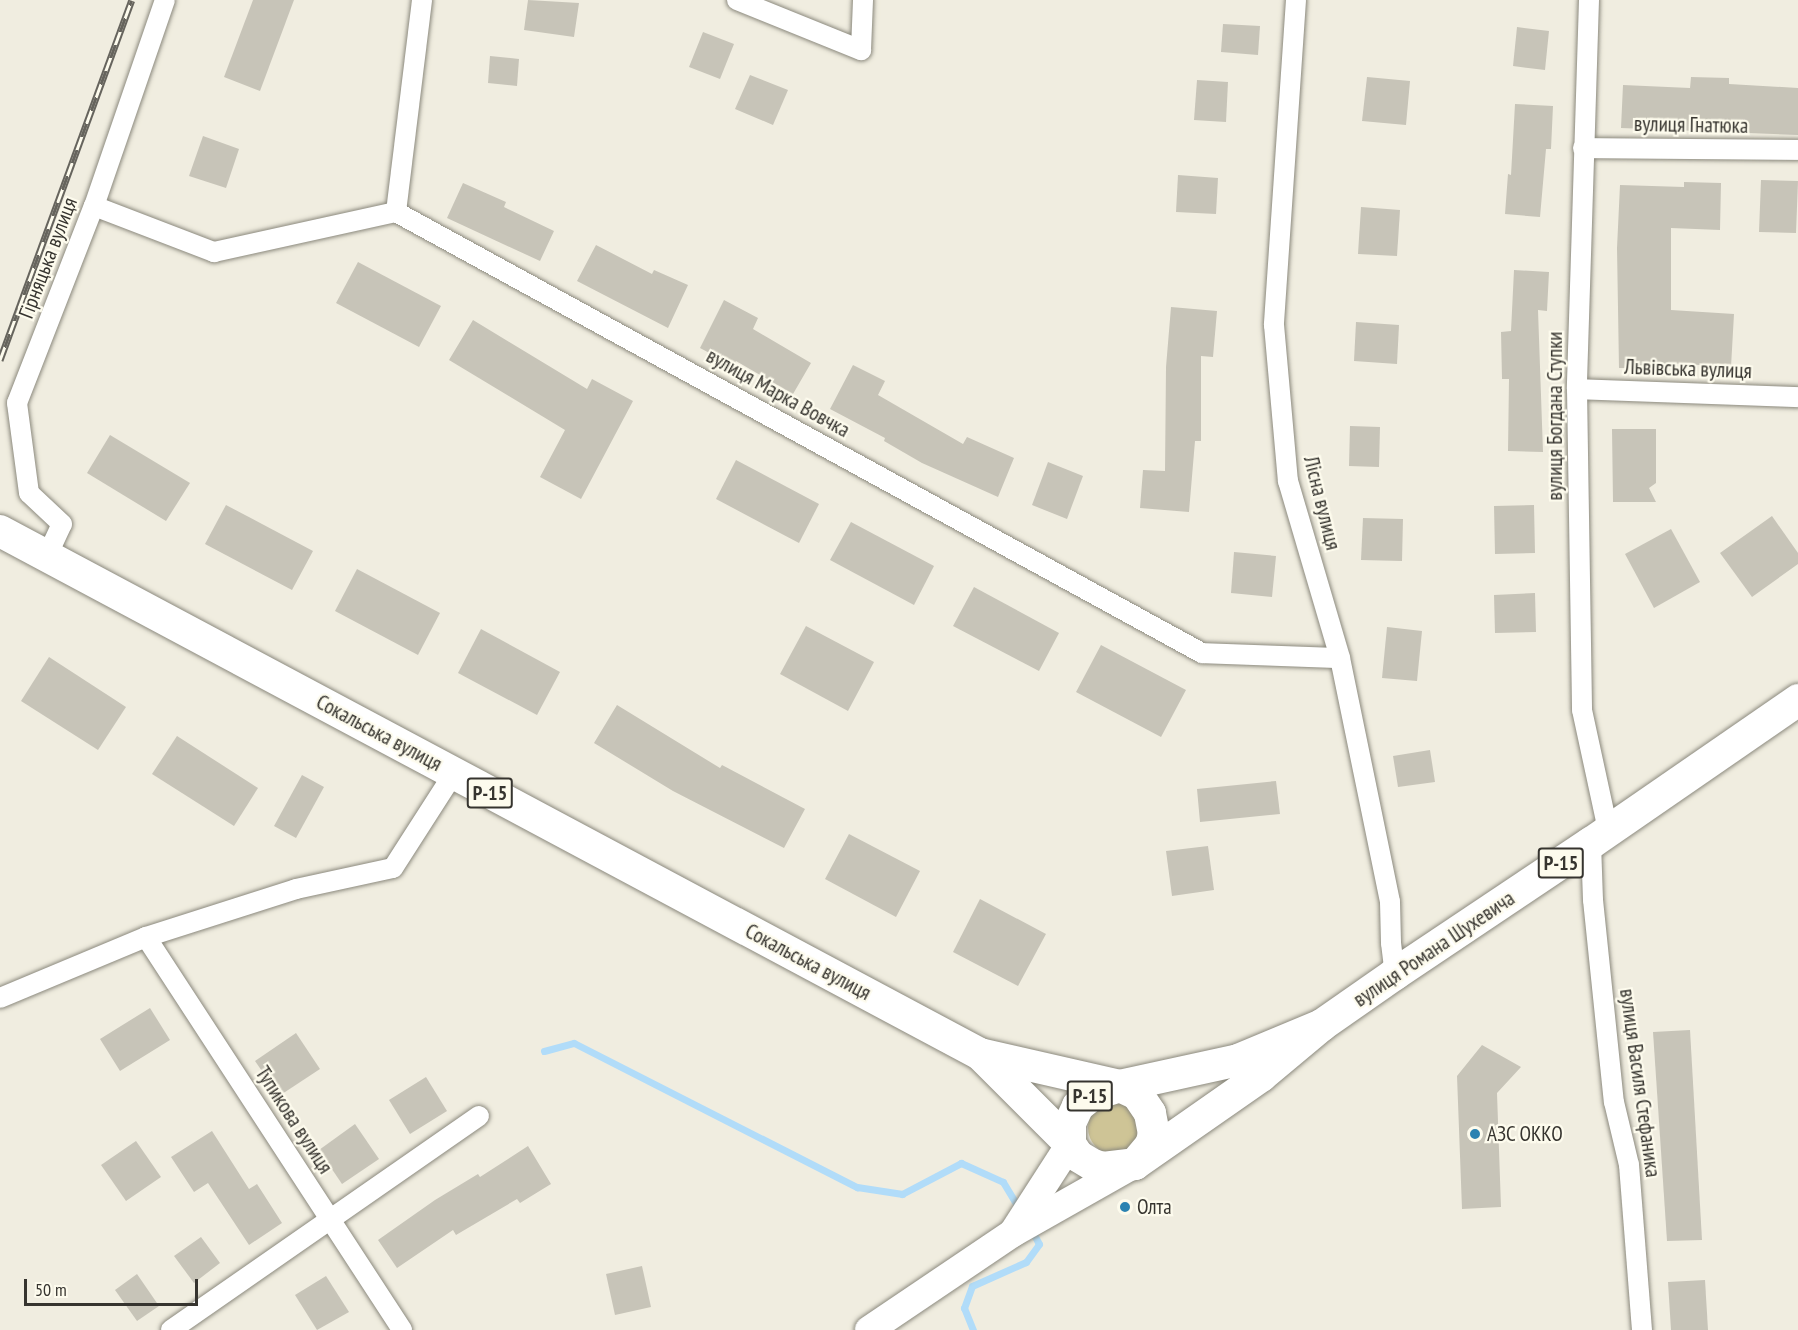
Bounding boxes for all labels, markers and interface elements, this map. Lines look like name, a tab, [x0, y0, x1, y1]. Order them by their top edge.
street label: вулиця Гнатюка	[1634, 111, 1748, 139]
street label: Гірняцька вулиця	[13, 194, 83, 322]
street label: вулиця Богдана Ступки	[1542, 331, 1568, 501]
street label: вулиця Марка Вовчка	[702, 343, 854, 443]
street label: Львівська вулиця	[1624, 354, 1752, 384]
street label: Лісна вулиця	[1298, 453, 1346, 553]
street label: Сокальська вулиця	[312, 689, 446, 777]
road number: Р-15	[466, 776, 514, 810]
road number: Р-15	[1537, 846, 1585, 880]
street label: вулиця Романа Шухевича	[1349, 886, 1519, 1012]
street label: Сокальська вулиця	[741, 918, 875, 1006]
street label: вулиця Василя Стефаника	[1614, 987, 1666, 1179]
street label: Тупикова вулиця	[250, 1062, 338, 1178]
road number: Р-15	[1066, 1079, 1114, 1113]
place label: АЗС ОККО	[1487, 1121, 1564, 1147]
marker: АЗС ОККО	[1468, 1127, 1482, 1141]
place label: Олта	[1137, 1194, 1172, 1220]
marker: Олта	[1118, 1200, 1132, 1214]
scale bar	[27, 1267, 201, 1305]
text: 50 m	[35, 1278, 67, 1301]

